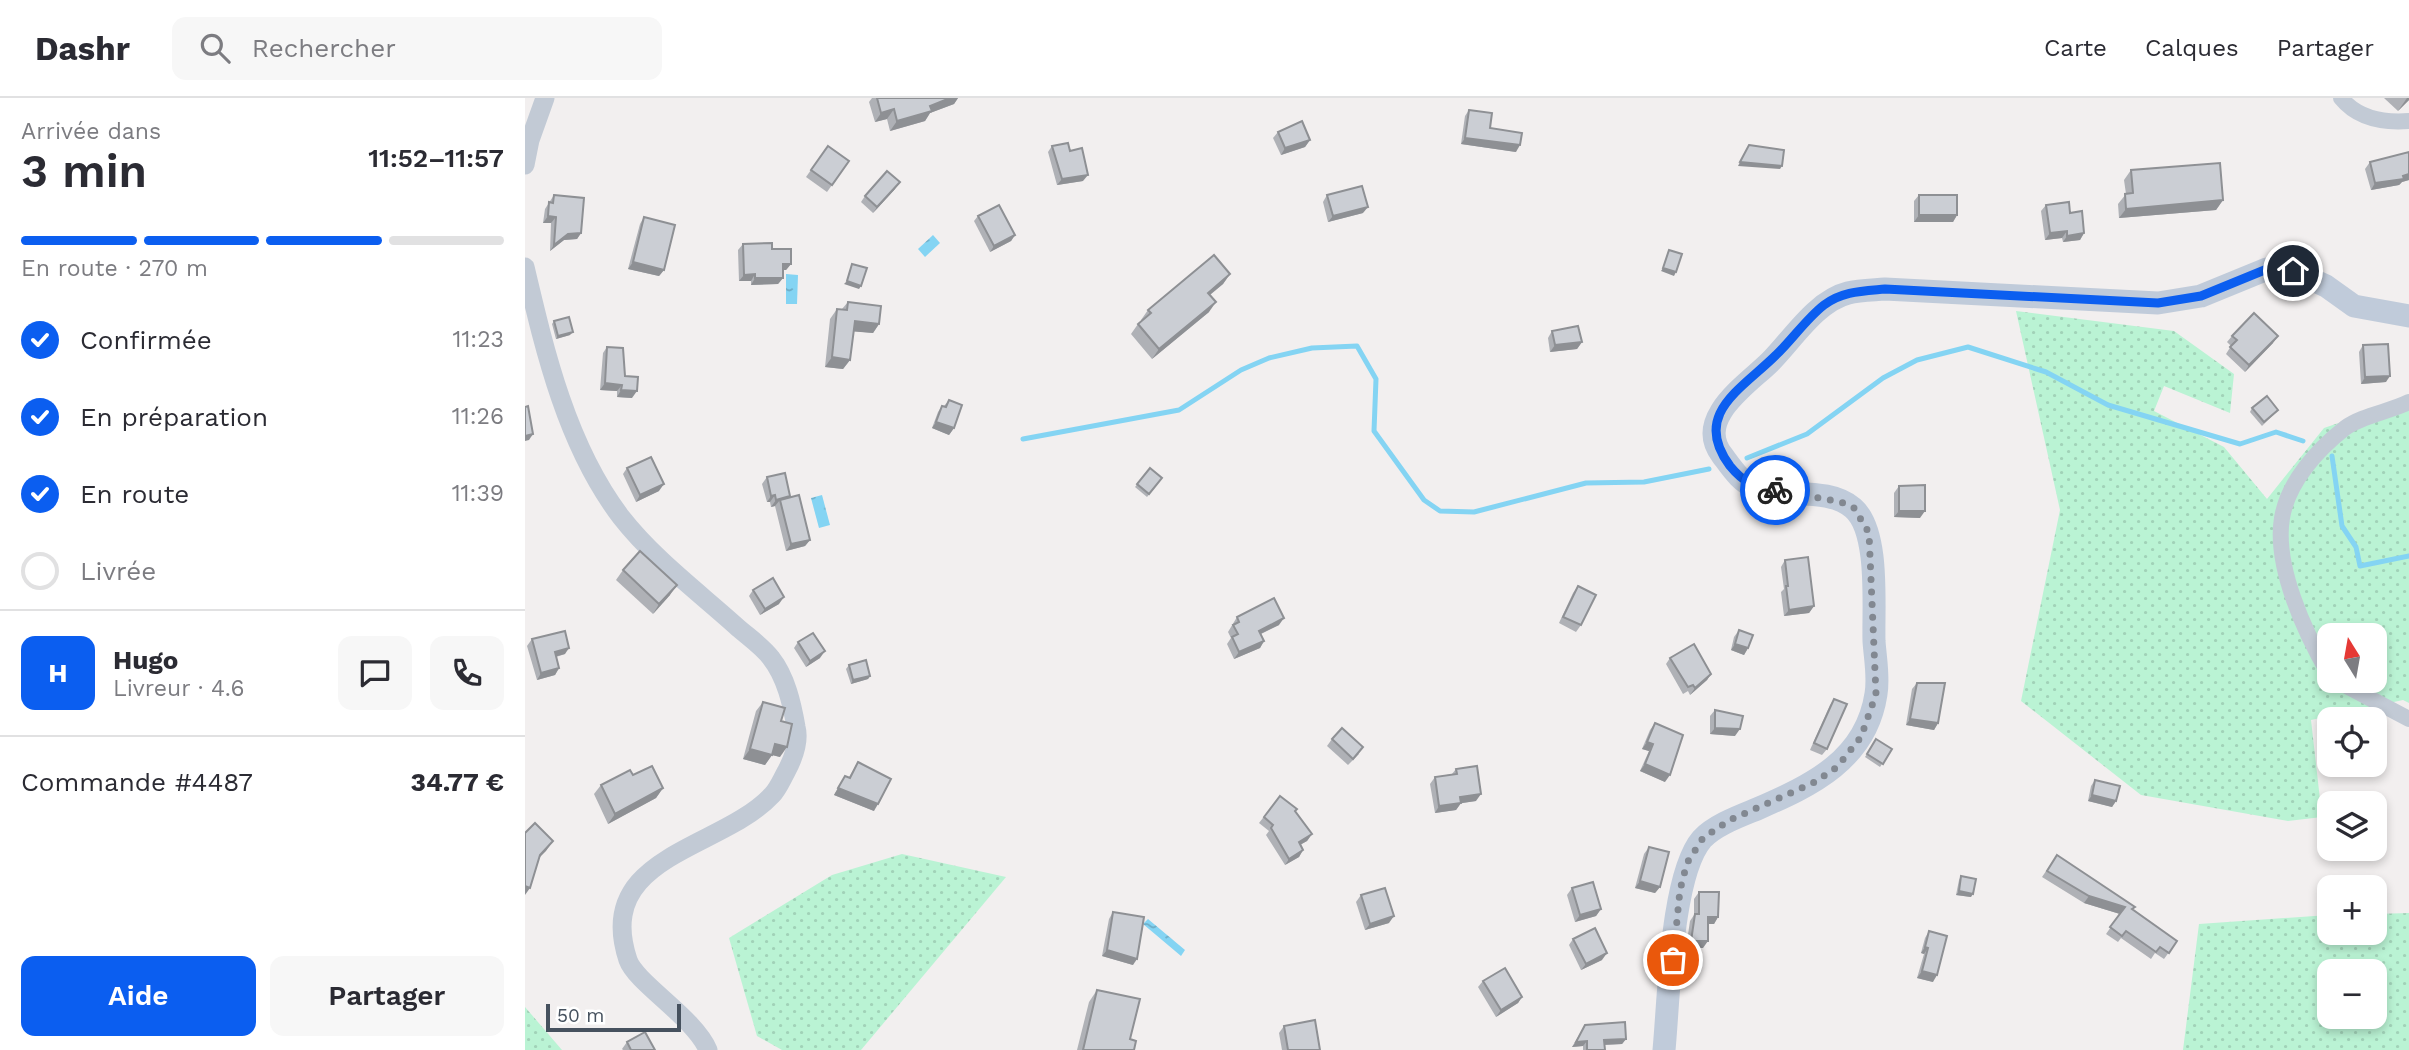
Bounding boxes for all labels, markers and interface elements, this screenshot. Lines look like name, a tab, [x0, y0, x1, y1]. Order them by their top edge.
search box	[172, 17, 662, 80]
text: Dashr	[35, 29, 130, 68]
icon: search	[196, 29, 234, 67]
text: Rechercher	[252, 33, 396, 63]
text: Carte	[2044, 34, 2107, 62]
text: Calques	[2145, 34, 2239, 62]
text: Partager	[2277, 34, 2374, 62]
text: Arrivée dans	[21, 118, 161, 145]
text: 11:52–11:57	[368, 143, 504, 173]
text: 3 min	[21, 144, 147, 198]
pin	[2263, 241, 2323, 301]
icon: home	[2274, 252, 2312, 290]
text: En route · 270 m	[21, 255, 208, 282]
icon: check	[21, 321, 59, 359]
text: Confirmée	[80, 325, 212, 355]
text: 11:23	[452, 326, 504, 353]
icon: check	[21, 398, 59, 436]
text: En préparation	[80, 402, 268, 432]
text: 11:26	[452, 403, 504, 430]
courier	[1740, 455, 1810, 525]
icon: bike	[1756, 471, 1794, 509]
icon: check	[21, 475, 59, 513]
text: En route	[80, 479, 189, 509]
text: 11:39	[452, 480, 504, 507]
text: Livrée	[80, 556, 156, 586]
north arrow	[2317, 623, 2387, 693]
map controls	[2317, 623, 2387, 1029]
button: chat	[338, 636, 412, 710]
button: phone	[430, 636, 504, 710]
text: Hugo	[113, 645, 178, 675]
text: H	[48, 658, 68, 688]
text: Livreur · 4.6	[113, 675, 245, 702]
button: locate	[2317, 707, 2387, 777]
text: Commande #4487	[21, 767, 253, 797]
text: 34.77 €	[411, 767, 504, 797]
button: layers	[2317, 791, 2387, 861]
button: +	[2317, 875, 2387, 945]
pin	[1643, 930, 1703, 990]
icon: bag	[1654, 941, 1692, 979]
button: Aide	[21, 956, 256, 1036]
button: Partager	[270, 956, 504, 1036]
button: −	[2317, 959, 2387, 1029]
scale bar	[546, 1001, 681, 1033]
text: 50 m	[557, 1004, 604, 1027]

